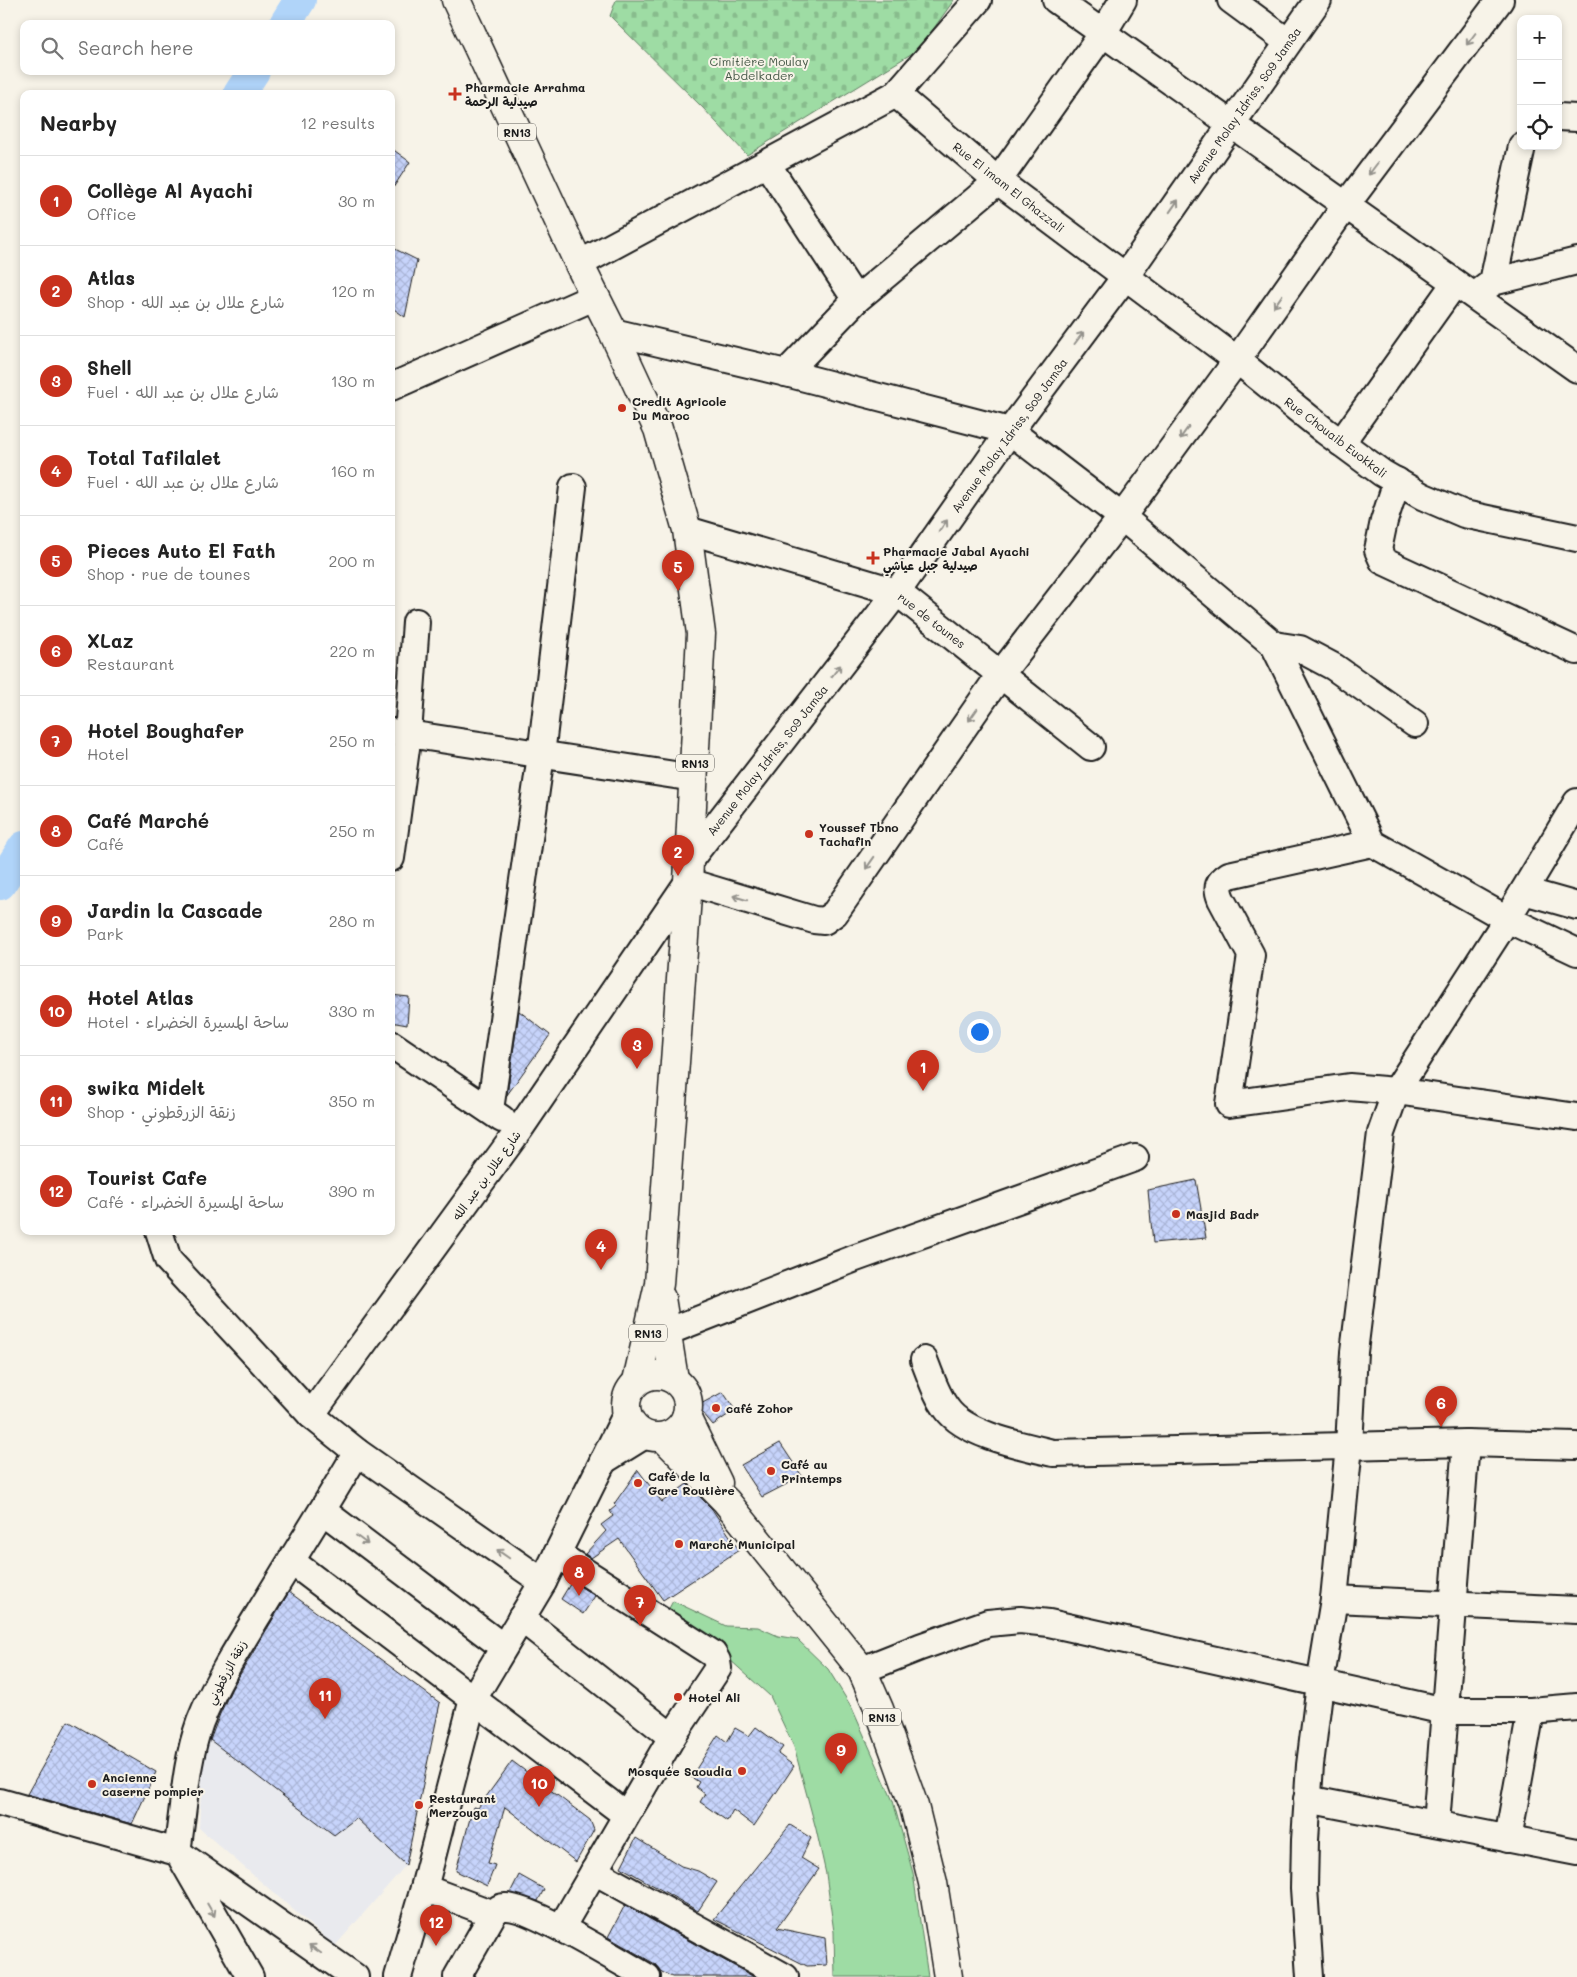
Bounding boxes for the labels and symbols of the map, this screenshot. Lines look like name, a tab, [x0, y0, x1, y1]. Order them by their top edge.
street label: Avenue Molay Idriss, So9 Jam3a	[1184, 24, 1304, 186]
one-way arrow	[1466, 32, 1476, 46]
park label: Cimitière Moulay Abdelkader	[709, 53, 809, 83]
place label: Pharmacie Arrahma صيدلية الرحمة	[465, 79, 586, 109]
marker: Pharmacie Arrahma صيدلية الرحمة	[449, 88, 461, 100]
road number: RN13	[498, 124, 536, 140]
street label: Rue El imam El Ghazzali	[950, 138, 1068, 236]
one-way arrow	[1368, 162, 1378, 176]
one-way arrow	[1169, 199, 1179, 213]
one-way arrow	[1273, 293, 1283, 307]
one-way arrow	[1074, 332, 1085, 345]
street label: Avenue Molay Idriss, So9 Jam3a	[947, 355, 1071, 515]
place label: Credit Agricole Du Maroc	[632, 393, 726, 423]
street label: Rue Chouaib Euokkali	[1281, 393, 1391, 481]
marker: Credit Agricole Du Maroc	[616, 402, 628, 414]
one-way arrow	[1179, 426, 1189, 440]
one-way arrow	[938, 520, 948, 534]
place label: Pharmacie Jabal Ayachi صيدلية جبل عياشي	[883, 543, 1030, 577]
pin: 5	[662, 550, 694, 591]
marker: Pharmacie Jabal Ayachi صيدلية جبل عياشي	[867, 552, 879, 564]
street label: rue de tounes	[895, 589, 969, 652]
one-way arrow	[830, 665, 841, 678]
street label: Avenue Molay Idriss, So9 Jam3a	[703, 681, 831, 839]
one-way arrow	[968, 708, 978, 722]
road number: RN13	[676, 754, 714, 771]
place label: Youssef Tbno Tachafin	[819, 819, 899, 849]
marker: Youssef Tbno Tachafin	[803, 828, 815, 840]
pin: 2	[662, 835, 694, 876]
one-way arrow	[865, 856, 875, 870]
one-way arrow	[732, 892, 748, 902]
your location	[967, 1019, 993, 1045]
pin: 3	[621, 1028, 653, 1069]
pin: 1	[907, 1050, 939, 1091]
street label: شارع علال بن عبد الله	[448, 1127, 526, 1224]
place label: Masjid Badr	[1186, 1206, 1259, 1222]
marker: Masjid Badr	[1170, 1208, 1182, 1220]
pin: 4	[585, 1229, 617, 1270]
road number: RN13	[629, 1325, 667, 1342]
pin: 6	[1425, 1386, 1457, 1427]
place label: café Zohor	[726, 1400, 793, 1416]
marker: café Zohor	[710, 1402, 722, 1414]
place label: Café au Printemps	[781, 1456, 842, 1486]
marker: Café au Printemps	[765, 1465, 777, 1477]
place label: Café de la Gare Routière	[648, 1468, 735, 1498]
marker: Café de la Gare Routière	[632, 1477, 644, 1489]
one-way arrow	[355, 1535, 369, 1545]
place label: Marché Municipal	[689, 1536, 795, 1552]
marker: Marché Municipal	[673, 1538, 685, 1550]
one-way arrow	[496, 1549, 510, 1559]
pin: 8	[563, 1555, 595, 1596]
pin: 7	[624, 1585, 656, 1626]
street label: زنقة الزرقطوني	[202, 1637, 253, 1709]
pin: 11	[309, 1678, 341, 1719]
place label: Hotel Ali	[688, 1689, 741, 1705]
marker: Hotel Ali	[672, 1691, 684, 1703]
road number: RN13	[863, 1708, 901, 1725]
pin: 9	[825, 1733, 857, 1774]
place label: Mosquée Saoudia	[628, 1763, 732, 1779]
marker: Mosquée Saoudia	[736, 1765, 748, 1777]
pin: 10	[523, 1766, 555, 1807]
place label: Ancienne caserne pompier	[102, 1769, 204, 1799]
marker: Ancienne caserne pompier	[86, 1778, 98, 1790]
place label: Restaurant Merzouga	[429, 1790, 496, 1820]
marker: Restaurant Merzouga	[413, 1799, 425, 1811]
one-way arrow	[206, 1902, 216, 1916]
pin: 12	[420, 1905, 452, 1946]
one-way arrow	[308, 1944, 322, 1954]

